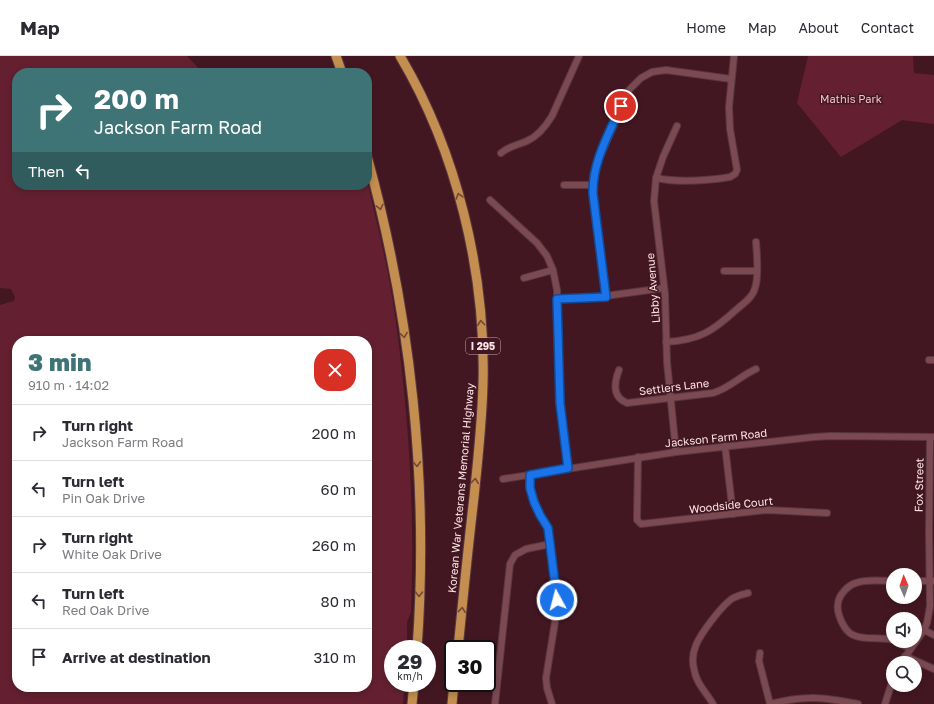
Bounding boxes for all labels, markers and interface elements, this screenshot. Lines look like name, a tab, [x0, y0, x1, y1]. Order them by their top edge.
text: Map	[20, 16, 60, 39]
text: Home	[686, 19, 726, 36]
text: Map	[748, 19, 776, 36]
text: About	[798, 19, 839, 36]
text: Contact	[861, 19, 914, 36]
text: 200 m	[94, 82, 179, 115]
icon: right	[28, 84, 80, 136]
pin	[604, 89, 638, 123]
park label: Mathis Park	[820, 92, 882, 105]
icon: arrive	[610, 95, 632, 117]
text: Jackson Farm Road	[94, 116, 262, 138]
icon: left	[72, 160, 94, 182]
text: Then	[28, 162, 64, 180]
one-way arrow	[455, 192, 463, 199]
one-way arrow	[375, 203, 384, 210]
street label: Libby Avenue	[643, 252, 662, 324]
one-way arrow	[477, 320, 486, 326]
one-way arrow	[400, 331, 408, 338]
road number: I 295	[466, 338, 500, 354]
text: 3 min	[28, 347, 91, 376]
button: close	[314, 349, 356, 391]
street label: Settlers Lane	[638, 376, 710, 397]
text: 910 m · 14:02	[28, 377, 109, 393]
street label: Korean War Veterans Memorial Highway	[445, 382, 476, 593]
text: Turn right	[62, 416, 133, 434]
icon: right	[28, 422, 50, 444]
text: 200 m	[312, 424, 356, 442]
street label: Jackson Farm Road	[664, 426, 768, 449]
text: Jackson Farm Road	[62, 434, 183, 450]
street label: Fox Street	[912, 458, 925, 512]
one-way arrow	[413, 461, 422, 467]
text: Turn left	[62, 472, 124, 490]
icon: left	[28, 478, 50, 500]
one-way arrow	[471, 478, 480, 484]
text: 60 m	[321, 480, 356, 498]
text: Pin Oak Drive	[62, 490, 145, 506]
street label: Woodside Court	[688, 494, 774, 515]
text: Turn right	[62, 528, 133, 546]
icon: right	[28, 534, 50, 556]
text: 260 m	[312, 536, 356, 554]
text: White Oak Drive	[62, 546, 162, 562]
north arrow	[886, 568, 922, 604]
map controls	[886, 568, 922, 692]
position arrow	[536, 579, 578, 621]
text: Turn left	[62, 584, 124, 602]
icon: left	[28, 590, 50, 612]
one-way arrow	[415, 591, 424, 597]
text: 80 m	[321, 592, 356, 610]
text: Red Oak Drive	[62, 602, 149, 618]
one-way arrow	[457, 607, 466, 613]
button: sound	[886, 612, 922, 648]
speed limit sign: 30	[444, 640, 496, 692]
icon: arrive	[28, 646, 50, 668]
text: Arrive at destination	[62, 648, 211, 666]
text: 310 m	[314, 648, 356, 666]
text: 29	[398, 649, 422, 673]
button: search	[886, 656, 922, 692]
text: km/h	[397, 670, 423, 682]

